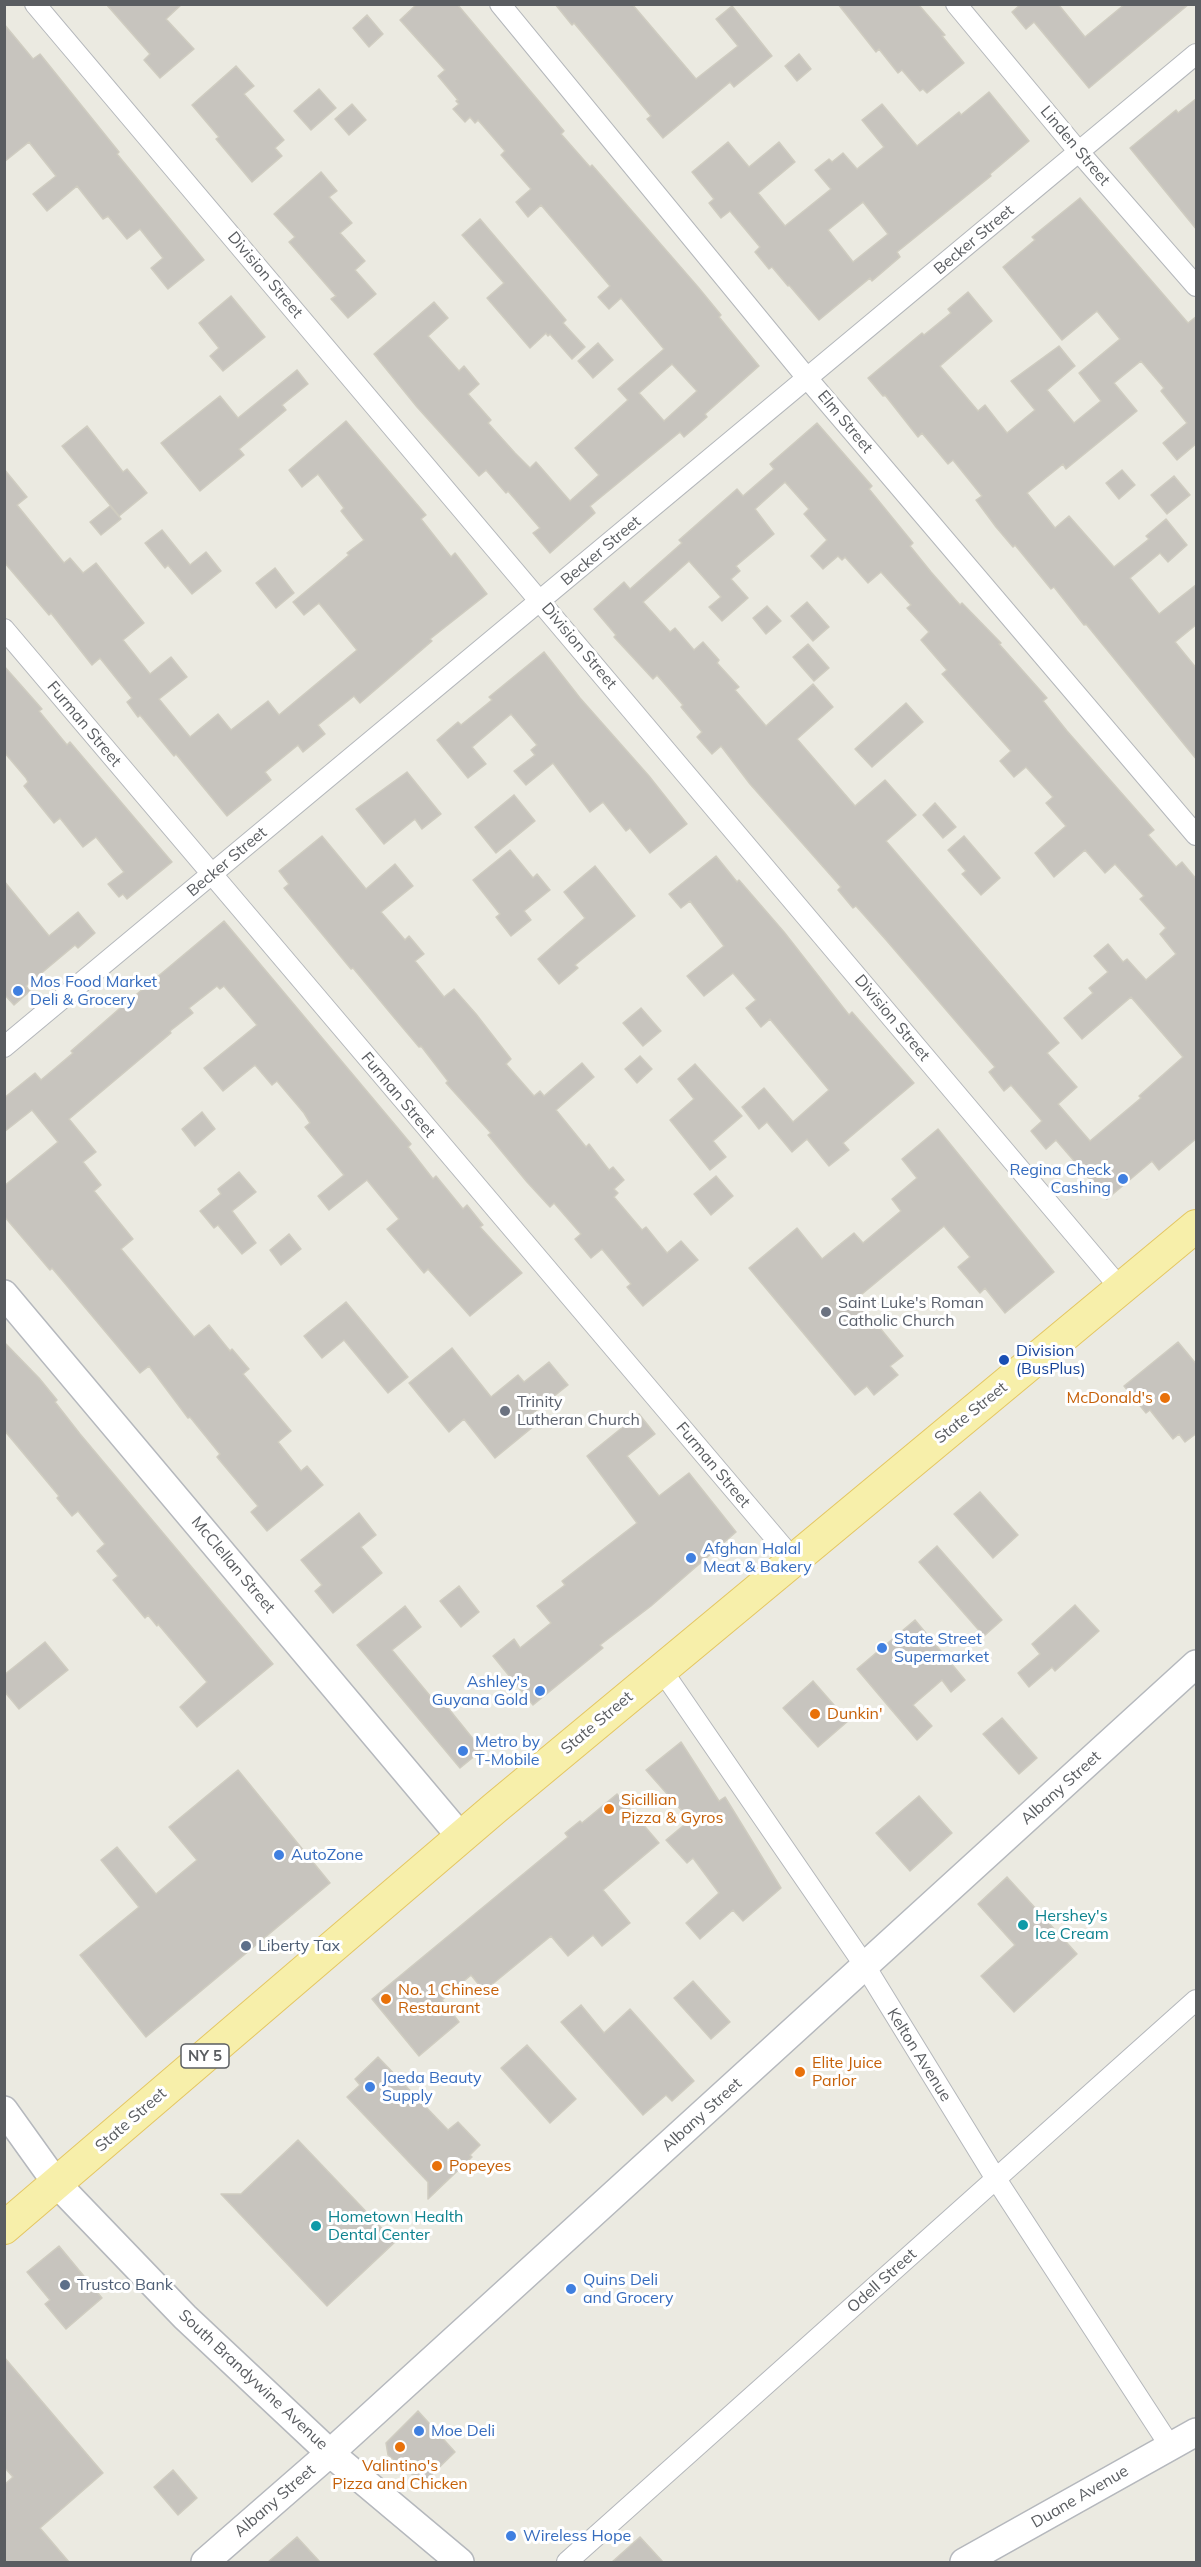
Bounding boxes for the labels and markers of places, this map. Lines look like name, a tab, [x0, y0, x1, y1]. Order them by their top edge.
place label: Mos Food Market Deli & Grocery	[30, 972, 157, 1010]
marker: Mos Food Market Deli & Grocery	[11, 984, 25, 998]
place label: Regina Check Cashing	[1010, 1160, 1111, 1198]
marker: Regina Check Cashing	[1116, 1172, 1130, 1186]
place label: Saint Luke's Roman Catholic Church	[838, 1293, 984, 1331]
marker: Saint Luke's Roman Catholic Church	[819, 1305, 833, 1319]
place label: Division (BusPlus)	[1016, 1341, 1086, 1379]
marker: Division (BusPlus)	[997, 1353, 1011, 1367]
place label: McDonald's	[1066, 1388, 1153, 1408]
marker: McDonald's	[1158, 1391, 1172, 1405]
place label: Trinity Lutheran Church	[517, 1392, 640, 1430]
marker: Trinity Lutheran Church	[498, 1404, 512, 1418]
place label: Afghan Halal Meat & Bakery	[703, 1539, 812, 1577]
marker: Afghan Halal Meat & Bakery	[684, 1551, 698, 1565]
place label: State Street Supermarket	[894, 1629, 989, 1667]
marker: State Street Supermarket	[875, 1641, 889, 1655]
place label: Ashley's Guyana Gold	[432, 1672, 528, 1710]
marker: Ashley's Guyana Gold	[533, 1684, 547, 1698]
place label: Dunkin'	[827, 1704, 883, 1724]
marker: Dunkin'	[808, 1707, 822, 1721]
place label: Metro by T-Mobile	[475, 1732, 540, 1770]
marker: Metro by T-Mobile	[456, 1744, 470, 1758]
place label: Sicillian Pizza & Gyros	[621, 1790, 723, 1828]
marker: Sicillian Pizza & Gyros	[602, 1802, 616, 1816]
place label: AutoZone	[291, 1845, 363, 1865]
marker: AutoZone	[272, 1848, 286, 1862]
place label: Hershey's Ice Cream	[1035, 1906, 1109, 1944]
marker: Hershey's Ice Cream	[1016, 1918, 1030, 1932]
place label: Liberty Tax	[258, 1936, 340, 1956]
marker: Liberty Tax	[239, 1939, 253, 1953]
place label: No. 1 Chinese Restaurant	[398, 1980, 499, 2018]
marker: No. 1 Chinese Restaurant	[379, 1992, 393, 2006]
place label: Elite Juice Parlor	[812, 2053, 882, 2091]
marker: Elite Juice Parlor	[793, 2065, 807, 2079]
place label: Jaeda Beauty Supply	[382, 2068, 482, 2106]
marker: Jaeda Beauty Supply	[363, 2080, 377, 2094]
place label: Popeyes	[449, 2156, 511, 2176]
marker: Popeyes	[430, 2159, 444, 2173]
place label: Hometown Health Dental Center	[328, 2207, 463, 2245]
marker: Hometown Health Dental Center	[309, 2219, 323, 2233]
place label: Quins Deli and Grocery	[583, 2270, 674, 2308]
place label: Trustco Bank	[77, 2275, 173, 2295]
marker: Trustco Bank	[58, 2278, 72, 2292]
marker: Quins Deli and Grocery	[564, 2282, 578, 2296]
place label: Moe Deli	[431, 2421, 495, 2441]
marker: Moe Deli	[412, 2424, 426, 2438]
marker: Valintino's Pizza and Chicken	[393, 2440, 407, 2454]
place label: Valintino's Pizza and Chicken	[332, 2456, 468, 2494]
place label: Wireless Hope	[523, 2526, 631, 2546]
marker: Wireless Hope	[504, 2529, 518, 2543]

